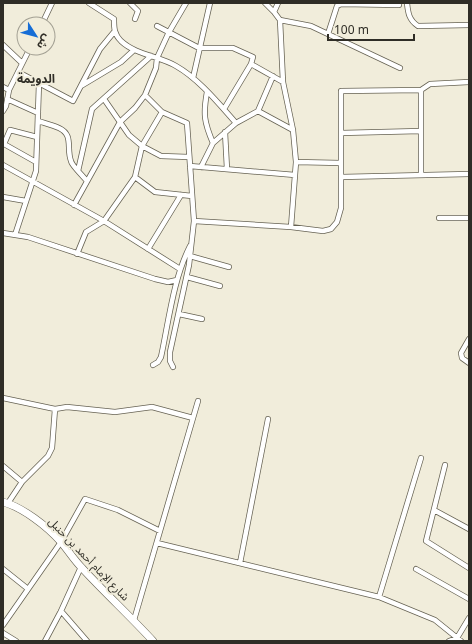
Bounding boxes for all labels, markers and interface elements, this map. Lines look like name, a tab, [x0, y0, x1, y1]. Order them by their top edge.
north arrow	[16, 16, 56, 56]
scale bar	[328, 16, 414, 42]
text: 100 m	[334, 18, 369, 43]
text: ش	[30, 29, 57, 54]
district label: الدويمة	[17, 67, 55, 92]
street label: شارع الإمام أحمد بن حنبل	[42, 512, 136, 607]

